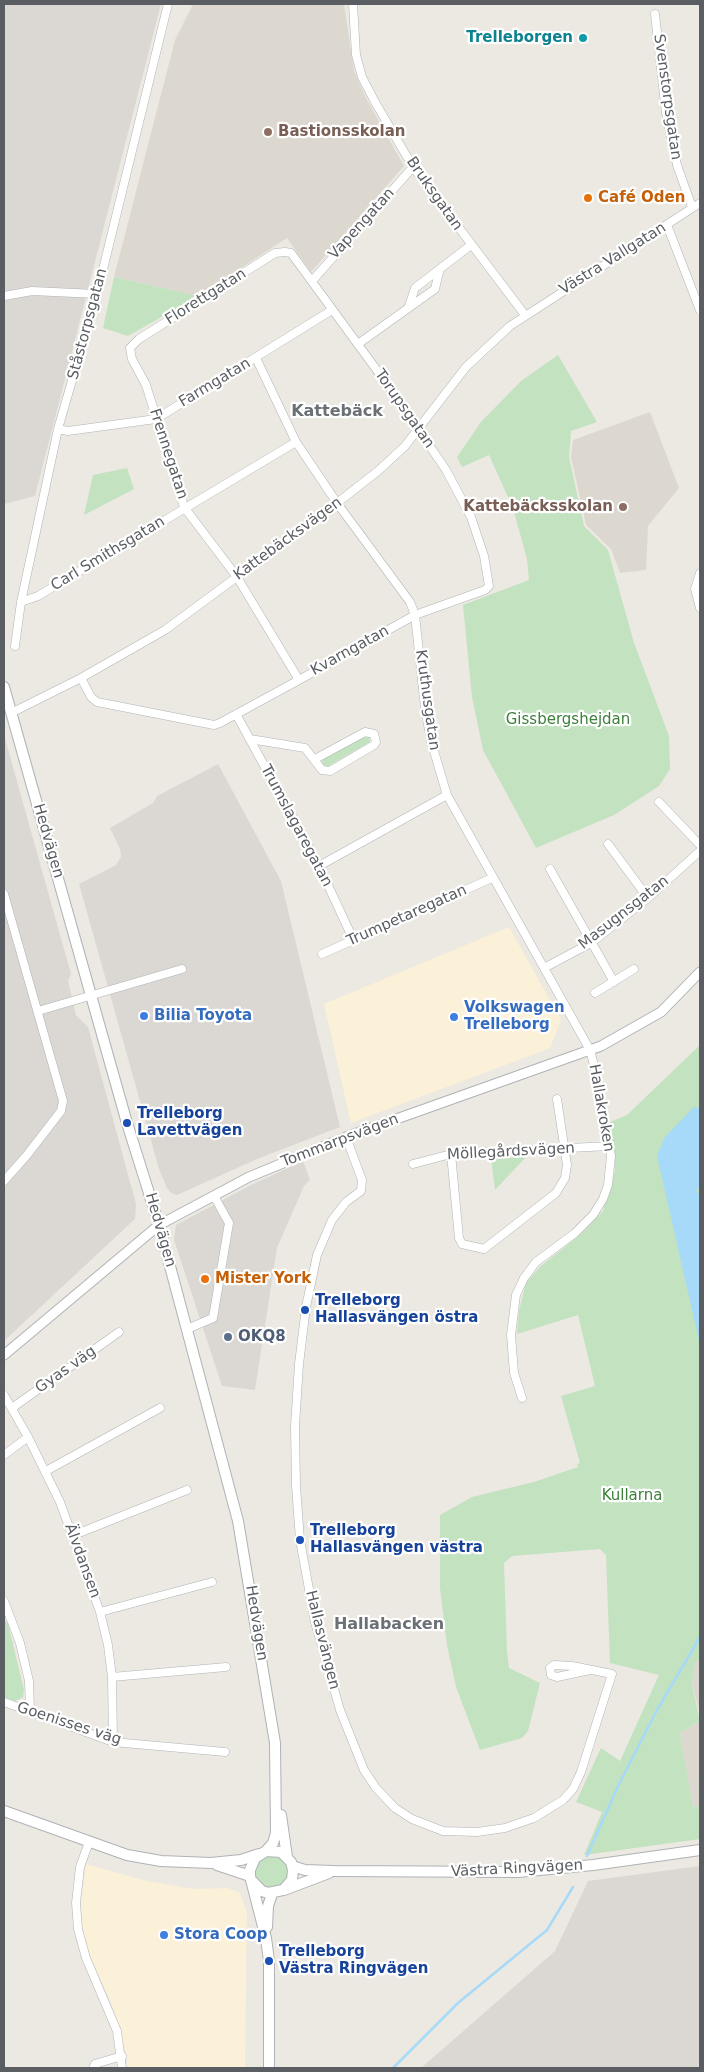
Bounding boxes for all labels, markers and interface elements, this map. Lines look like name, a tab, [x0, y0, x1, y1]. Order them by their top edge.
place label: Trelleborgen	[466, 29, 573, 47]
marker: Trelleborgen	[577, 32, 589, 44]
street label: Svenstorpsgatan	[649, 33, 685, 161]
place label: Bastionsskolan	[278, 123, 405, 141]
marker: Bastionsskolan	[262, 126, 274, 138]
street label: Bruksgatan	[402, 154, 466, 234]
street label: Vapengatan	[325, 185, 399, 263]
place label: Café Oden	[598, 189, 685, 207]
marker: Café Oden	[582, 192, 594, 204]
street label: Västra Vallgatan	[556, 219, 670, 299]
street label: Florettgatan	[162, 265, 250, 329]
street label: Ståstorpsgatan	[65, 266, 111, 382]
street label: Farmgatan	[176, 355, 254, 411]
street label: Torupsgatan	[370, 366, 438, 452]
district label: Kattebäck	[291, 402, 383, 422]
street label: Frennegatan	[145, 406, 191, 502]
street label: Kattebäcksvägen	[230, 494, 346, 584]
place label: Kattebäcksskolan	[463, 498, 613, 516]
marker: Kattebäcksskolan	[617, 501, 629, 513]
street label: Carl Smithsgatan	[48, 513, 168, 595]
street label: Kvarngatan	[308, 622, 392, 680]
street label: Kruthusgatan	[411, 648, 443, 752]
park label: Gissbergshejdan	[506, 711, 630, 729]
street label: Trumslagaregatan	[256, 762, 336, 890]
street label: Hedvägen	[29, 802, 67, 880]
street label: Masugnsgatan	[575, 872, 673, 954]
street label: Trumpetaregatan	[344, 881, 470, 951]
place label: Volkswagen Trelleborg	[464, 999, 565, 1034]
place label: Bilia Toyota	[154, 1007, 252, 1025]
marker: Bilia Toyota	[138, 1010, 150, 1022]
marker: Volkswagen Trelleborg	[448, 1011, 460, 1023]
street label: Hallakroken	[584, 1063, 618, 1153]
place label: Trelleborg Lavettvägen	[137, 1105, 242, 1140]
street label: Tommarpsvägen	[279, 1110, 401, 1172]
marker: Trelleborg Lavettvägen	[121, 1117, 133, 1129]
street label: Möllegårdsvägen	[447, 1140, 575, 1164]
street label: Hedvägen	[141, 1191, 179, 1269]
place label: Mister York	[215, 1270, 311, 1288]
marker: Mister York	[199, 1273, 211, 1285]
place label: Trelleborg Hallasvängen östra	[315, 1292, 478, 1327]
marker: Trelleborg Hallasvängen östra	[299, 1304, 311, 1316]
place label: OKQ8	[238, 1328, 286, 1346]
marker: OKQ8	[222, 1331, 234, 1343]
street label: Gyas väg	[32, 1343, 100, 1397]
park label: Kullarna	[602, 1487, 662, 1505]
street label: Älvdansen	[60, 1521, 104, 1601]
place label: Trelleborg Hallasvängen västra	[310, 1522, 483, 1557]
marker: Trelleborg Hallasvängen västra	[294, 1534, 306, 1546]
street label: Hedvägen	[241, 1584, 271, 1662]
street label: Hallasvängen	[301, 1589, 343, 1691]
district label: Hallabacken	[334, 1615, 444, 1635]
street label: Goenisses väg	[15, 1699, 123, 1749]
street label: Västra Ringvägen	[451, 1857, 583, 1881]
place label: Stora Coop	[174, 1926, 267, 1944]
marker: Stora Coop	[158, 1929, 170, 1941]
place label: Trelleborg Västra Ringvägen	[279, 1943, 428, 1978]
marker: Trelleborg Västra Ringvägen	[263, 1955, 275, 1967]

